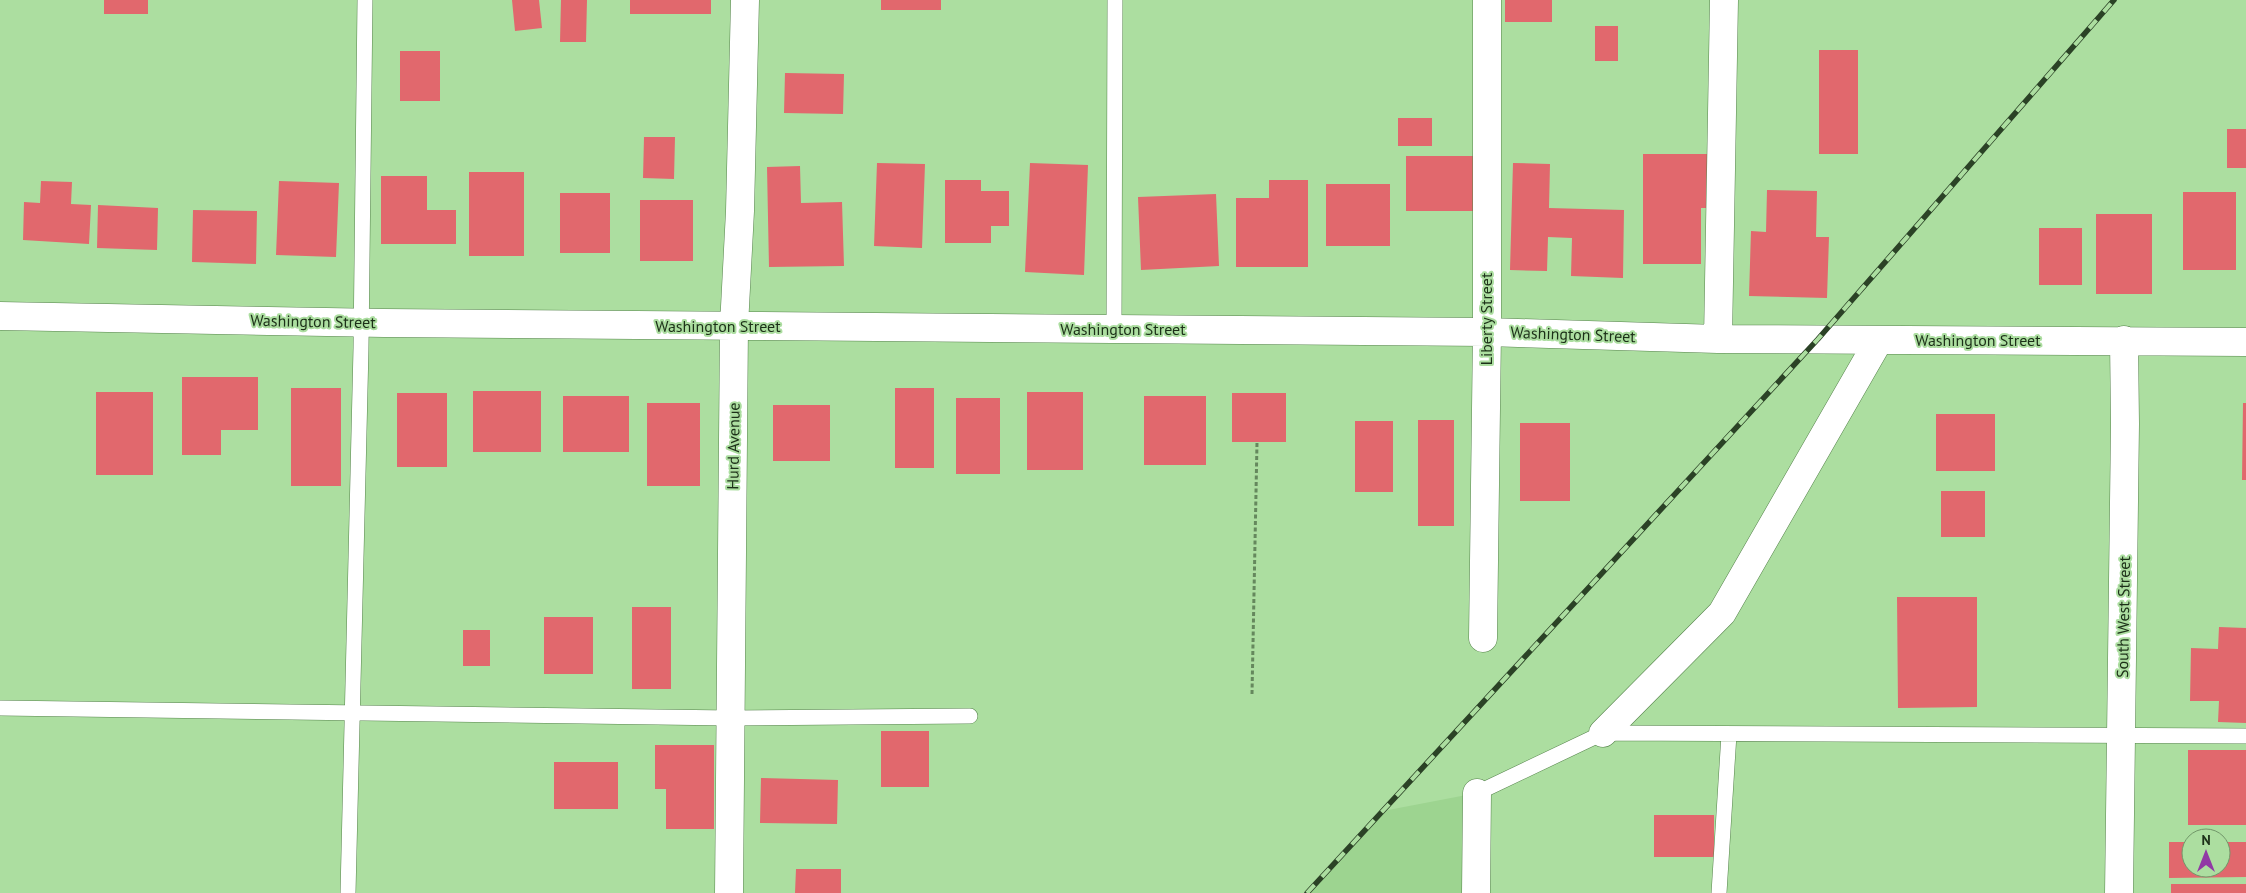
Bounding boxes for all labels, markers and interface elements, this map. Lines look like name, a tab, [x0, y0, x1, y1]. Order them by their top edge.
street label: Liberty Street	[1476, 272, 1496, 365]
street label: Washington Street	[250, 310, 376, 332]
street label: Washington Street	[655, 316, 781, 336]
street label: Washington Street	[1060, 319, 1186, 339]
street label: Washington Street	[1510, 322, 1637, 346]
street label: Washington Street	[1915, 330, 2041, 350]
street label: Hurd Avenue	[722, 402, 744, 490]
street label: South West Street	[2112, 555, 2134, 678]
north arrow	[2181, 828, 2231, 878]
text: N	[2201, 831, 2211, 849]

